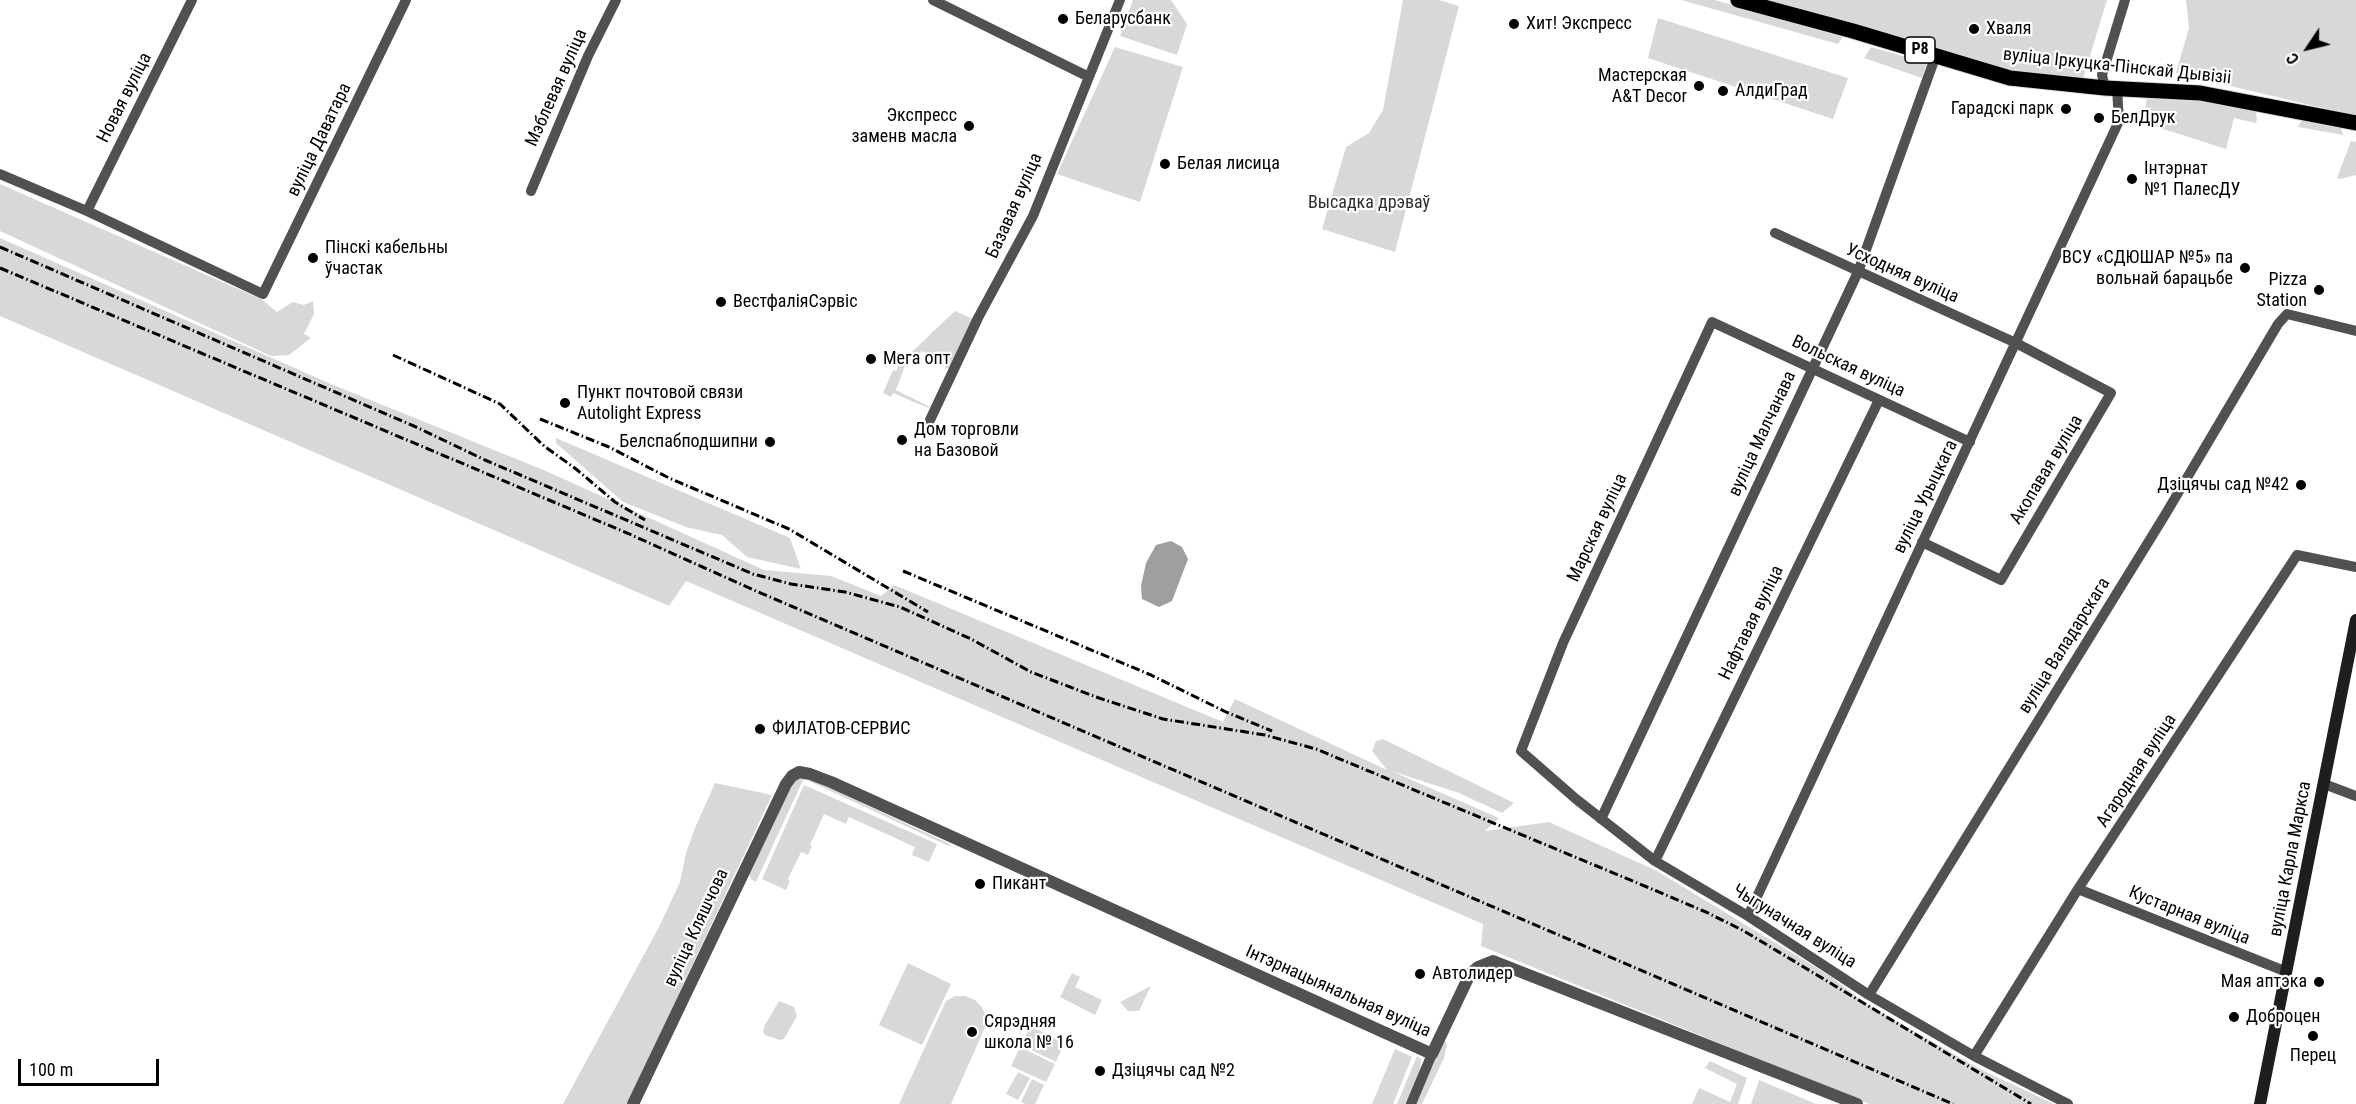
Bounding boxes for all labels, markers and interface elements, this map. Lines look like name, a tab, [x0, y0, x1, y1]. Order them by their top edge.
place label: Беларусбанк	[1075, 8, 1171, 30]
marker: Беларусбанк	[1056, 12, 1070, 26]
place label: Хит! Экспресс	[1526, 13, 1632, 35]
marker: Хит! Экспресс	[1507, 17, 1521, 31]
place label: Хваля	[1986, 18, 2031, 40]
north arrow	[2278, 18, 2338, 78]
marker: Хваля	[1967, 22, 1981, 36]
street label: Мэблевая вуліца	[521, 26, 593, 150]
road number: Р8	[1905, 37, 1935, 63]
street label: вуліца Іркуцка-Пінскай Дывізіі	[2002, 44, 2232, 90]
street label: Новая вуліца	[93, 49, 157, 147]
text: С	[2282, 49, 2303, 68]
place label: Мастерская A&T Decor	[1598, 65, 1687, 107]
marker: Мастерская A&T Decor	[1692, 79, 1706, 93]
street label: вуліца Даватара	[283, 80, 357, 200]
place label: АлдиГрад	[1735, 80, 1808, 102]
marker: АлдиГрад	[1716, 84, 1730, 98]
place label: Гарадскі парк	[1951, 98, 2054, 120]
marker: Гарадскі парк	[2059, 102, 2073, 116]
place label: Экспресс заменв масла	[852, 105, 957, 148]
place label: БелДрук	[2111, 107, 2175, 129]
marker: БелДрук	[2092, 111, 2106, 125]
marker: Экспресс заменв масла	[962, 119, 976, 133]
street label: Базавая вуліца	[982, 150, 1048, 262]
place label: Белая лисица	[1177, 153, 1280, 175]
marker: Белая лисица	[1158, 157, 1172, 171]
place label: Інтэрнат №1 ПалесДУ	[2144, 158, 2240, 201]
marker: Інтэрнат №1 ПалесДУ	[2125, 172, 2139, 186]
park label: Высадка дрэваў	[1308, 192, 1430, 214]
place label: Пінскі кабельны ўчастак	[325, 237, 448, 280]
street label: Усходняя вуліца	[1842, 239, 1962, 309]
place label: ВСУ «СДЮШАР №5» па вольнай барацьбе	[2062, 247, 2233, 290]
marker: Пінскі кабельны ўчастак	[306, 251, 320, 265]
marker: ВСУ «СДЮШАР №5» па вольнай барацьбе	[2238, 261, 2252, 275]
place label: Pizza Station	[2257, 269, 2307, 312]
marker: Pizza Station	[2312, 283, 2326, 297]
place label: ВестфаліяСэрвіс	[733, 291, 858, 313]
marker: ВестфаліяСэрвіс	[714, 295, 728, 309]
street label: Вольская вуліца	[1788, 331, 1908, 403]
place label: Мега опт	[883, 348, 950, 370]
marker: Мега опт	[864, 352, 878, 366]
street label: вуліца Малчанава	[1725, 368, 1801, 500]
place label: Пункт почтовой связи Autolight Express	[577, 382, 743, 424]
marker: Пункт почтовой связи Autolight Express	[558, 396, 572, 410]
street label: Акопавая вуліца	[2006, 411, 2088, 529]
place label: Дом торговли на Базовой	[914, 419, 1019, 462]
place label: Белспабподшипни	[619, 431, 758, 453]
marker: Дом торговли на Базовой	[895, 433, 909, 447]
marker: Белспабподшипни	[763, 435, 777, 449]
street label: вуліца Урыцкага	[1889, 437, 1963, 557]
street label: Марская вуліца	[1563, 470, 1633, 586]
place label: Дзіцячы сад №42	[2157, 474, 2289, 496]
marker: Дзіцячы сад №42	[2294, 478, 2308, 492]
street label: Нафтавая вуліца	[1715, 562, 1789, 684]
street label: вуліца Валадарскага	[2015, 574, 2115, 718]
street label: Агародная вуліца	[2092, 710, 2182, 832]
place label: ФИЛАТОВ-СЕРВИС	[772, 718, 911, 740]
marker: ФИЛАТОВ-СЕРВИС	[753, 722, 767, 736]
street label: вуліца Карла Маркса	[2265, 780, 2317, 938]
street label: вуліца Кляшчова	[660, 866, 734, 990]
place label: Пикант	[992, 873, 1046, 895]
marker: Пикант	[973, 877, 987, 891]
street label: Чыгуначная вуліца	[1728, 880, 1860, 974]
street label: Кустарная вуліца	[2125, 882, 2253, 950]
street label: Інтэрнацыянальная вуліца	[1242, 941, 1434, 1043]
place label: Автолидер	[1432, 963, 1513, 985]
marker: Автолидер	[1413, 967, 1427, 981]
place label: Мая аптэка	[2221, 971, 2307, 993]
marker: Мая аптэка	[2312, 975, 2326, 989]
place label: Доброцен	[2246, 1006, 2320, 1028]
marker: Доброцен	[2227, 1010, 2241, 1024]
place label: Сярэдняя школа № 16	[984, 1011, 1074, 1054]
marker: Сярэдняя школа № 16	[965, 1025, 979, 1039]
marker: Перец	[2306, 1029, 2320, 1043]
place label: Перец	[2290, 1045, 2336, 1067]
scale bar	[21, 1047, 162, 1085]
text: 100 m	[29, 1059, 73, 1080]
place label: Дзіцячы сад №2	[1112, 1060, 1235, 1082]
marker: Дзіцячы сад №2	[1093, 1064, 1107, 1078]

